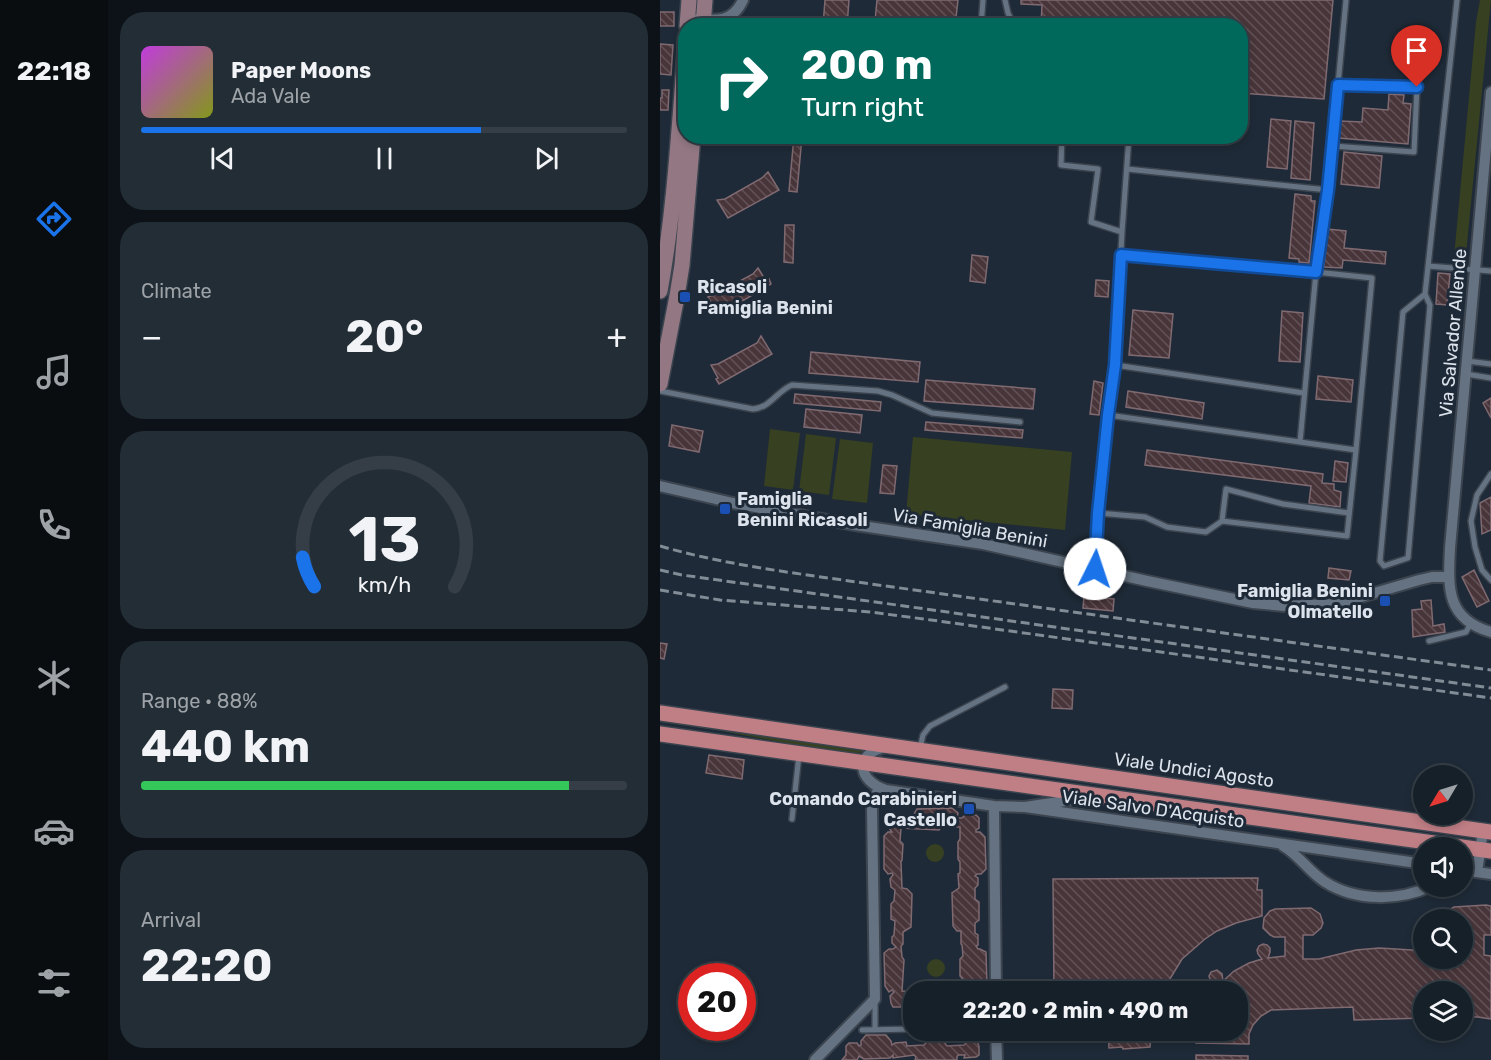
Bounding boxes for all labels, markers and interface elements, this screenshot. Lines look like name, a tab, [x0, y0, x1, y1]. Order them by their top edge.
pin	[1391, 25, 1442, 87]
icon: arrive	[1400, 34, 1433, 67]
text: 200 m	[801, 40, 933, 90]
icon: right	[702, 42, 780, 120]
text: 22:18	[17, 55, 91, 87]
text: Paper Moons	[231, 57, 371, 84]
text: Ada Vale	[231, 84, 311, 108]
text: Turn right	[801, 91, 924, 123]
icon: previous	[206, 142, 239, 175]
icon: pause	[368, 142, 401, 175]
icon: next	[530, 142, 563, 175]
icon: directions	[33, 198, 75, 240]
street label: Via Salvador Allende	[1435, 248, 1471, 418]
place label: Ricasoli Famiglia Benini	[697, 276, 833, 319]
text: Climate	[141, 279, 212, 303]
marker: Ricasoli Famiglia Benini	[678, 290, 692, 304]
text: 20°	[345, 310, 424, 363]
text: −	[141, 317, 162, 356]
text: +	[606, 317, 627, 356]
icon: music	[33, 351, 75, 393]
place label: Famiglia Benini Ricasoli	[737, 488, 868, 531]
marker: Famiglia Benini Ricasoli	[718, 502, 732, 516]
text: 13	[348, 503, 420, 577]
icon: phone	[33, 504, 75, 546]
street label: Via Famiglia Benini	[891, 504, 1049, 552]
position arrow	[1063, 537, 1127, 601]
text: km/h	[357, 572, 411, 597]
place label: Famiglia Benini Olmatello	[1237, 580, 1373, 623]
marker: Famiglia Benini Olmatello	[1378, 594, 1392, 608]
icon: climate	[33, 657, 75, 699]
text: Range · 88%	[141, 689, 257, 713]
text: 440 km	[141, 720, 310, 773]
street label: Viale Undici Agosto	[1113, 748, 1275, 792]
north arrow	[1413, 765, 1473, 825]
map controls	[1413, 765, 1473, 1041]
street label: Viale Salvo D'Acquisto	[1060, 785, 1246, 833]
place label: Comando Carabinieri Castello	[769, 788, 957, 831]
marker: Comando Carabinieri Castello	[962, 802, 976, 816]
icon: car	[33, 810, 75, 852]
button: sound	[1413, 837, 1473, 897]
text: Arrival	[141, 908, 201, 932]
button: search	[1413, 909, 1473, 969]
text: 22:20	[141, 939, 273, 992]
icon: filters	[33, 962, 75, 1004]
speed limit sign: 20	[678, 963, 756, 1041]
button: layers	[1413, 981, 1473, 1041]
text: 22:20 · 2 min · 490 m	[963, 997, 1188, 1024]

